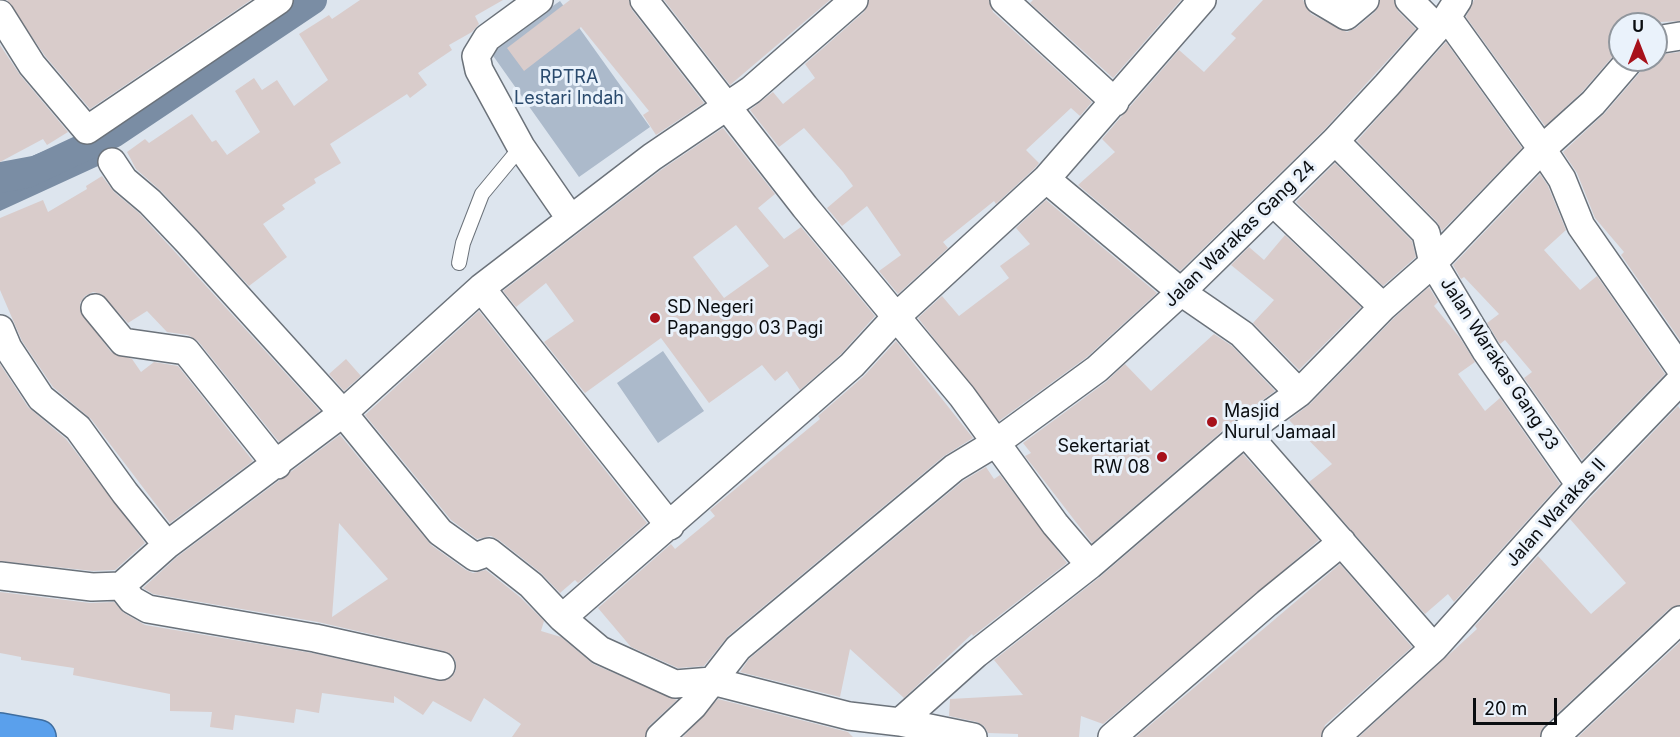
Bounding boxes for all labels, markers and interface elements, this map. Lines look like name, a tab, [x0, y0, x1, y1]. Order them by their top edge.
north arrow	[1608, 12, 1668, 72]
text: U	[1632, 16, 1644, 36]
park label: RPTRA Lestari Indah	[514, 67, 624, 110]
street label: Jalan Warakas Gang 24	[1160, 156, 1320, 312]
street label: Jalan Warakas Gang 23	[1435, 274, 1563, 454]
place label: SD Negeri Papanggo 03 Pagi	[667, 297, 823, 340]
marker: SD Negeri Papanggo 03 Pagi	[648, 311, 662, 325]
place label: Masjid Nurul Jamaal	[1224, 401, 1336, 444]
marker: Masjid Nurul Jamaal	[1205, 415, 1219, 429]
place label: Sekertariat RW 08	[1057, 436, 1150, 478]
marker: Sekertariat RW 08	[1155, 450, 1169, 464]
street label: Jalan Warakas II	[1502, 454, 1610, 572]
scale bar	[1476, 686, 1560, 724]
text: 20 m	[1484, 698, 1527, 719]

